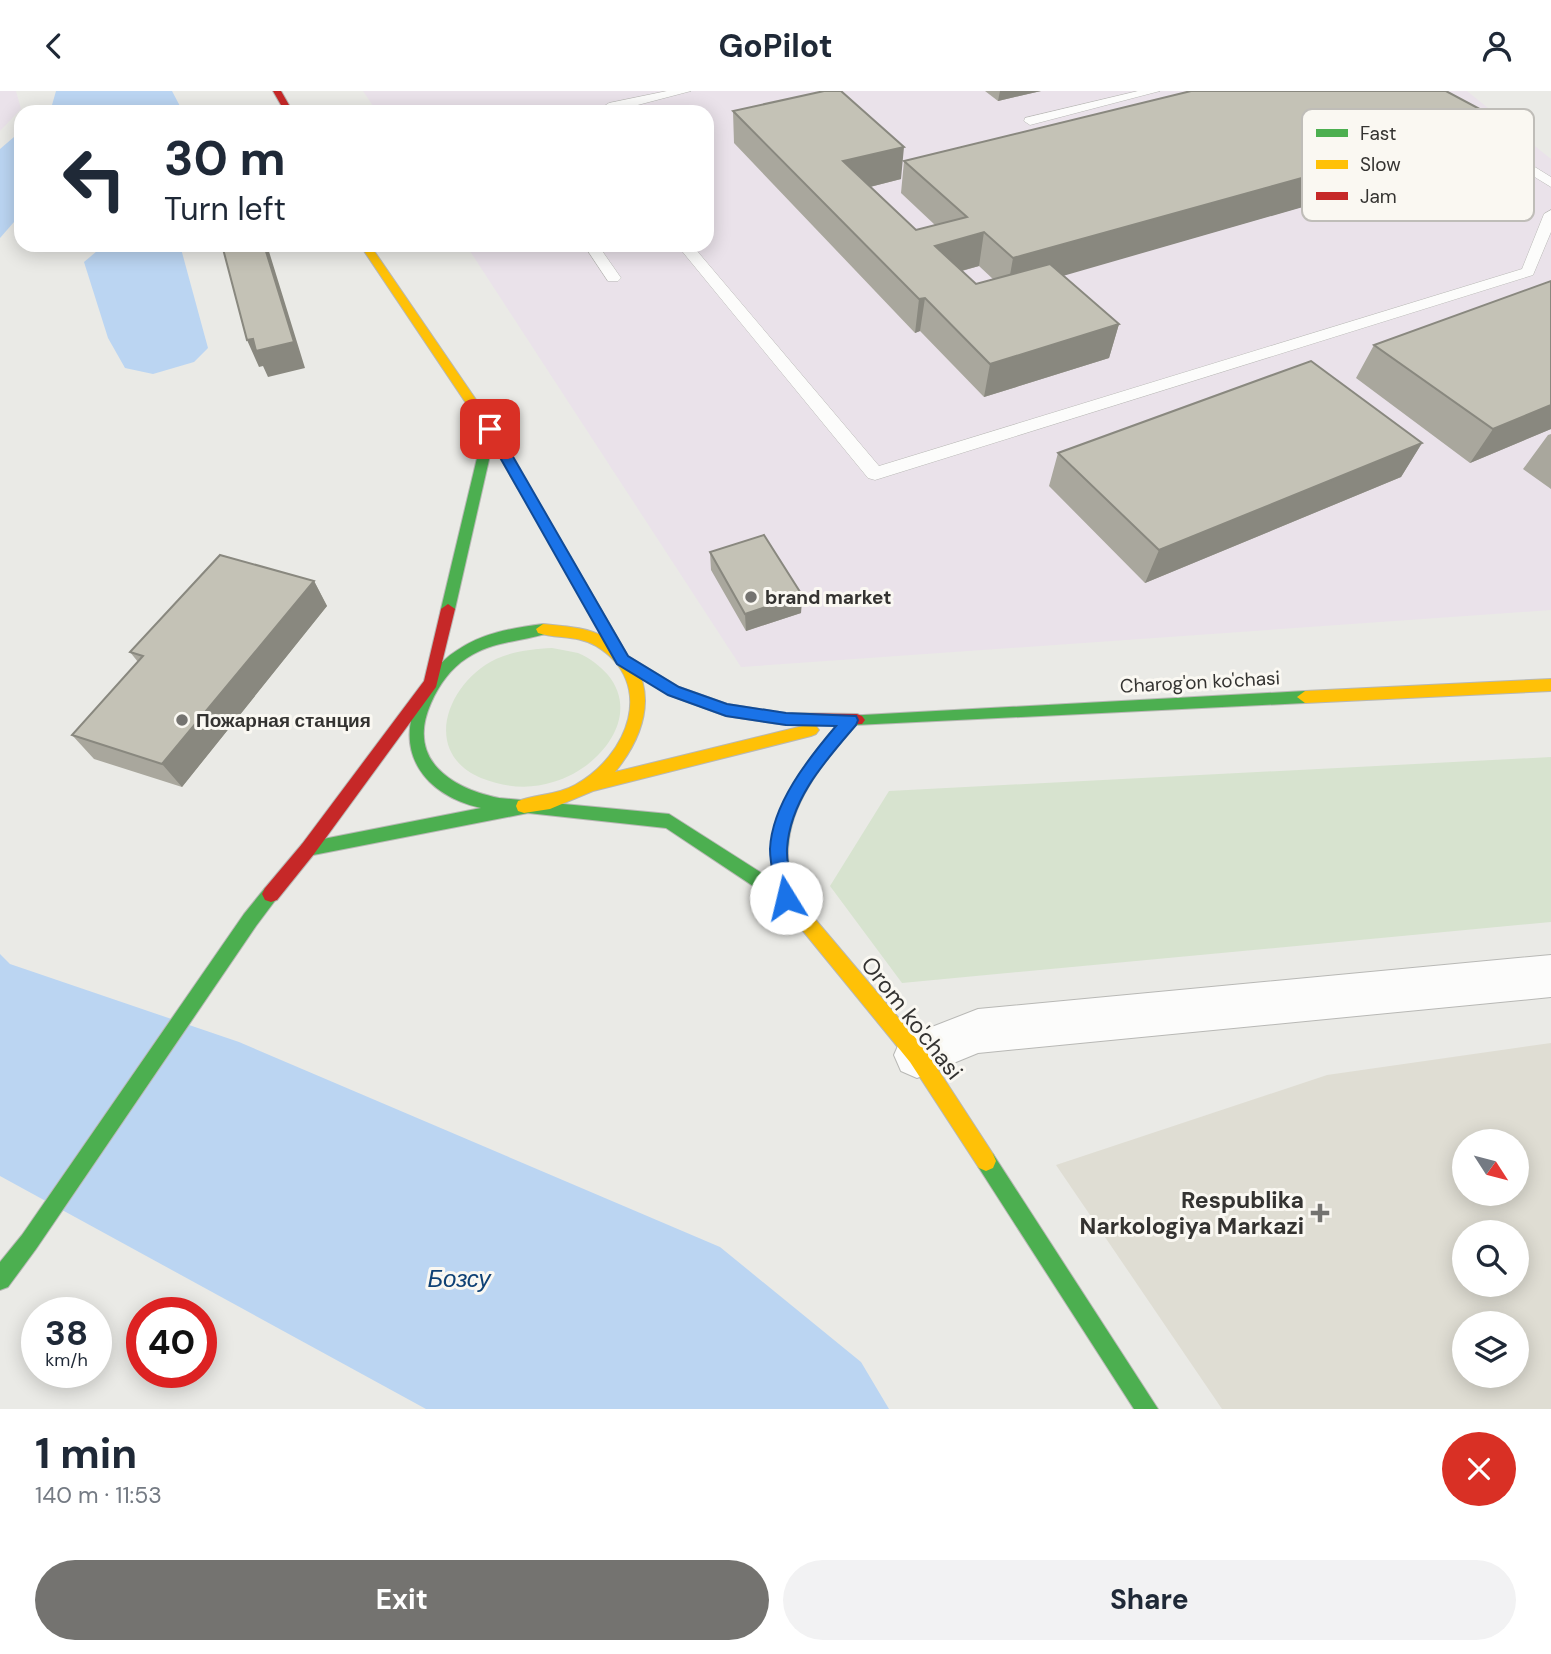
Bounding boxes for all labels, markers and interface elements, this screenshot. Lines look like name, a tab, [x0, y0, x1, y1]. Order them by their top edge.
text: GoPilot	[718, 25, 833, 67]
icon: back	[35, 27, 73, 65]
icon: person	[1478, 27, 1516, 65]
legend	[1302, 109, 1534, 221]
text: Fast	[1360, 121, 1396, 146]
text: 30 m	[164, 126, 286, 190]
icon: left	[49, 133, 140, 224]
text: Slow	[1360, 152, 1401, 177]
text: Jam	[1360, 184, 1397, 209]
text: Turn left	[164, 188, 286, 230]
pin	[460, 399, 520, 459]
icon: arrive	[471, 410, 509, 448]
place label: brand market	[765, 585, 892, 610]
marker: brand market	[743, 589, 759, 605]
street label: Charog'on ko'chasi	[1119, 665, 1281, 699]
place label: Пожарная станция	[196, 708, 371, 733]
marker: Пожарная станция	[174, 712, 190, 728]
position arrow	[749, 861, 823, 935]
street label: Orom ko'chasi	[855, 950, 969, 1086]
north arrow	[1452, 1129, 1530, 1206]
map controls	[1452, 1129, 1529, 1388]
place label: Respublika Narkologiya Markazi	[1080, 1185, 1304, 1241]
marker: Respublika Narkologiya Markazi	[1310, 1203, 1330, 1223]
button: search	[1452, 1220, 1529, 1297]
water label: Бозсу	[427, 1263, 493, 1294]
speed limit sign: 40	[126, 1297, 217, 1388]
text: 38	[45, 1310, 88, 1356]
button: layers	[1452, 1311, 1529, 1388]
text: km/h	[45, 1348, 88, 1372]
text: 1 min	[35, 1426, 137, 1481]
button: close	[1442, 1432, 1516, 1506]
text: 140 m · 11:53	[35, 1480, 162, 1510]
button: Exit	[35, 1560, 769, 1640]
button: Share	[783, 1560, 1516, 1640]

